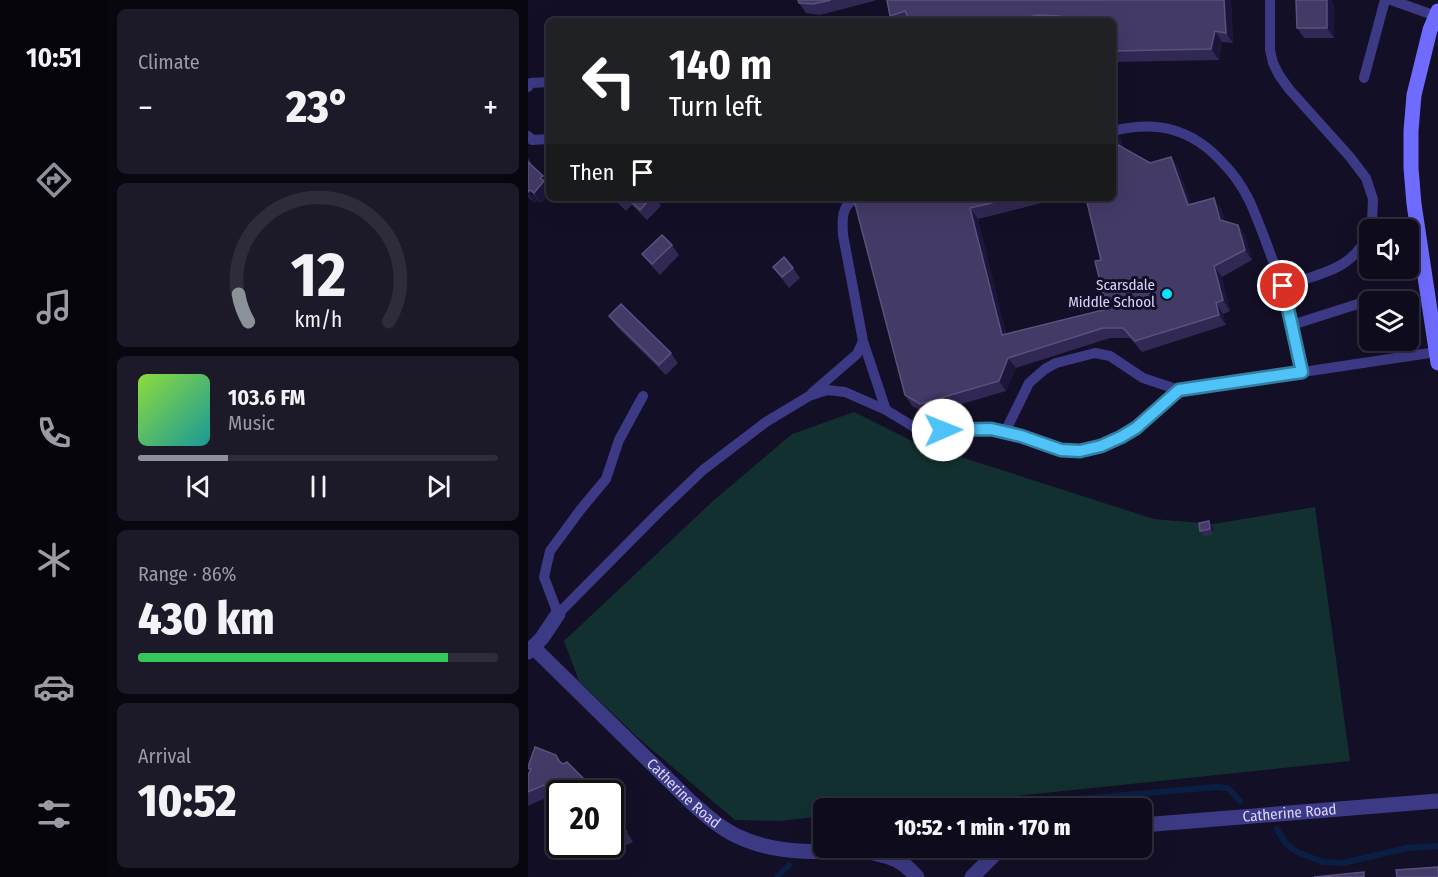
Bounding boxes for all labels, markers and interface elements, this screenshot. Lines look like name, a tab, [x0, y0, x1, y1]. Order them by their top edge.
text: 140 m	[669, 40, 772, 90]
text: 10:51	[26, 42, 82, 74]
icon: left	[570, 42, 648, 120]
text: Climate	[138, 50, 200, 74]
text: 23°	[286, 80, 350, 134]
text: −	[138, 88, 153, 128]
text: +	[483, 88, 498, 128]
text: Turn left	[669, 91, 762, 123]
icon: arrive	[626, 156, 659, 189]
icon: directions	[33, 159, 75, 201]
text: Then	[570, 159, 614, 186]
map controls	[1359, 219, 1419, 351]
button: sound	[1359, 219, 1419, 279]
text: 12	[290, 238, 346, 313]
pin	[1257, 260, 1308, 311]
icon: arrive	[1266, 269, 1299, 302]
place label: Scarsdale Middle School	[1068, 276, 1155, 311]
icon: music	[33, 286, 75, 328]
marker: Scarsdale Middle School	[1160, 287, 1174, 301]
button: layers	[1359, 291, 1419, 351]
text: km/h	[294, 307, 342, 333]
text: 103.6 FM	[228, 384, 305, 411]
position arrow	[911, 398, 975, 462]
text: Music	[228, 411, 275, 435]
icon: phone	[33, 412, 75, 454]
icon: previous	[182, 470, 215, 503]
icon: pause	[302, 470, 335, 503]
icon: next	[422, 470, 455, 503]
icon: climate	[33, 539, 75, 581]
text: Range · 86%	[138, 562, 237, 586]
text: 430 km	[138, 592, 274, 646]
icon: car	[33, 666, 75, 708]
text: Arrival	[138, 744, 191, 768]
street label: Catherine Road	[643, 755, 724, 832]
text: 10:52	[138, 774, 236, 828]
speed limit sign: 20	[546, 780, 624, 858]
icon: filters	[33, 793, 75, 835]
street label: Catherine Road	[1242, 800, 1337, 826]
text: 10:52 · 1 min · 170 m	[895, 814, 1070, 841]

